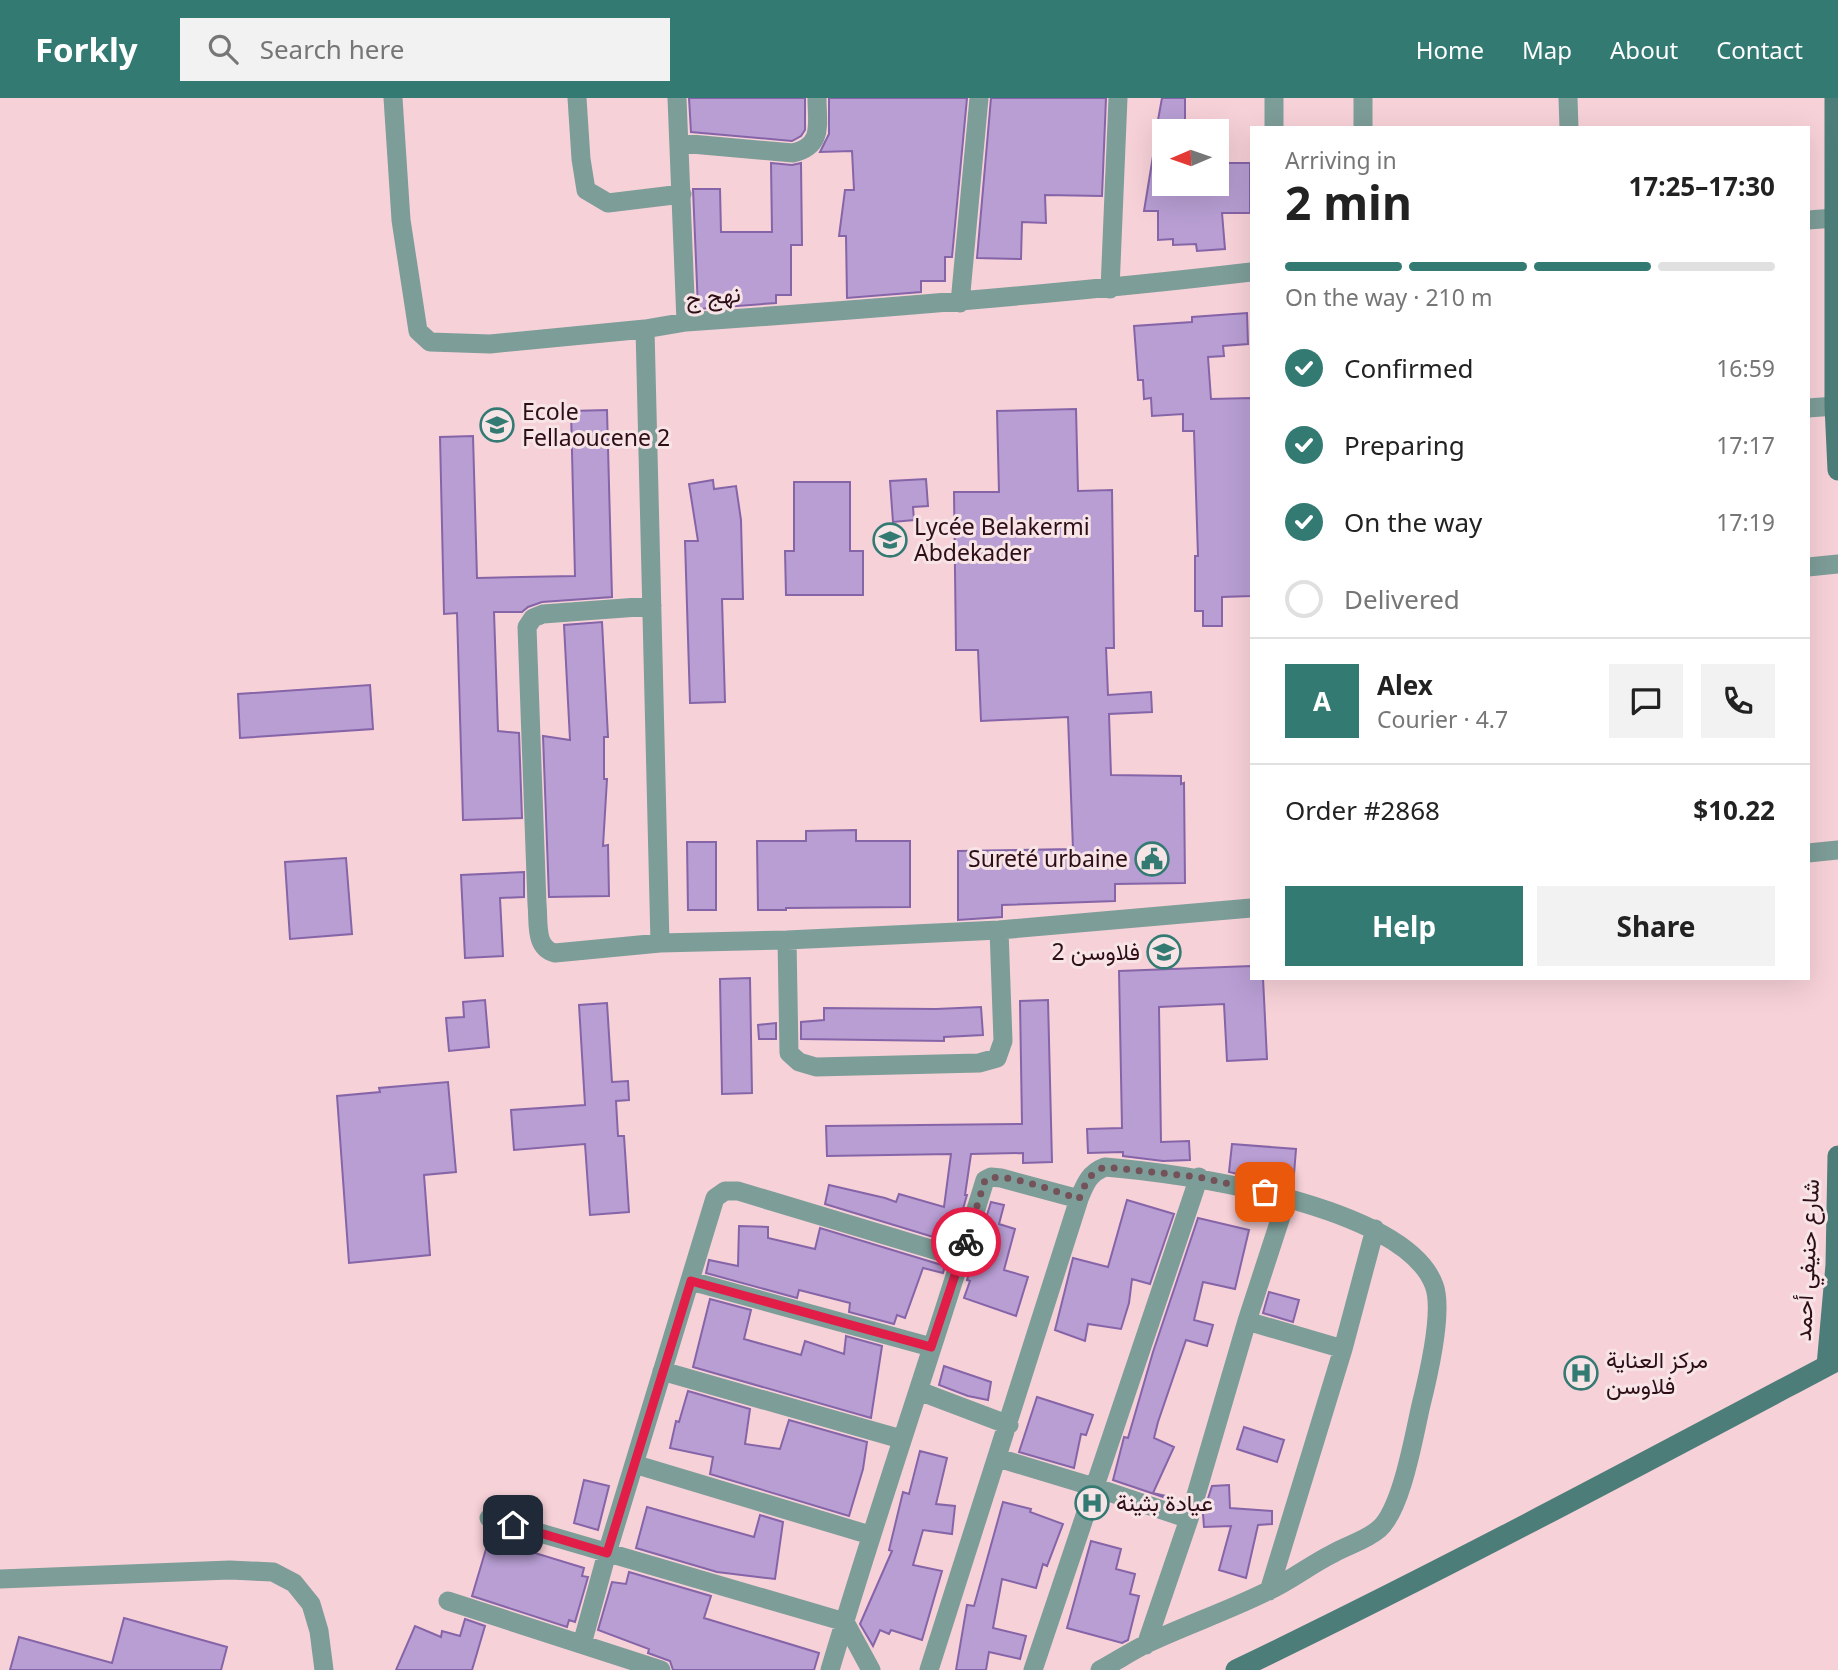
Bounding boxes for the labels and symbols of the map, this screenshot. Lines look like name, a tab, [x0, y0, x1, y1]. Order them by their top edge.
north arrow	[1152, 119, 1228, 196]
street label: نهج ج	[684, 277, 742, 314]
place label: Ecole Fellaoucene 2	[522, 395, 670, 453]
school or university icon: Ecole Fellaoucene 2	[478, 406, 516, 444]
place label: Lycée Belakermi Abdekader	[914, 510, 1090, 568]
school or university icon: Lycée Belakermi Abdekader	[871, 521, 909, 559]
public building icon: Sureté urbaine	[1133, 840, 1171, 878]
place label: Sureté urbaine	[968, 842, 1128, 874]
school or university icon: فلاوسن 2	[1145, 933, 1183, 971]
place label: فلاوسن 2	[1052, 935, 1140, 967]
pin	[1235, 1162, 1295, 1222]
street label: شارع حنيفي أحمد	[1786, 1178, 1830, 1342]
courier	[931, 1207, 1001, 1277]
place label: مركز العناية فلاوسن	[1606, 1343, 1708, 1401]
hospital icon: مركز العناية فلاوسن	[1562, 1354, 1600, 1392]
hospital icon: عيادة بثينة	[1073, 1484, 1111, 1522]
place label: عيادة بثينة	[1116, 1486, 1213, 1518]
pin	[483, 1495, 543, 1555]

